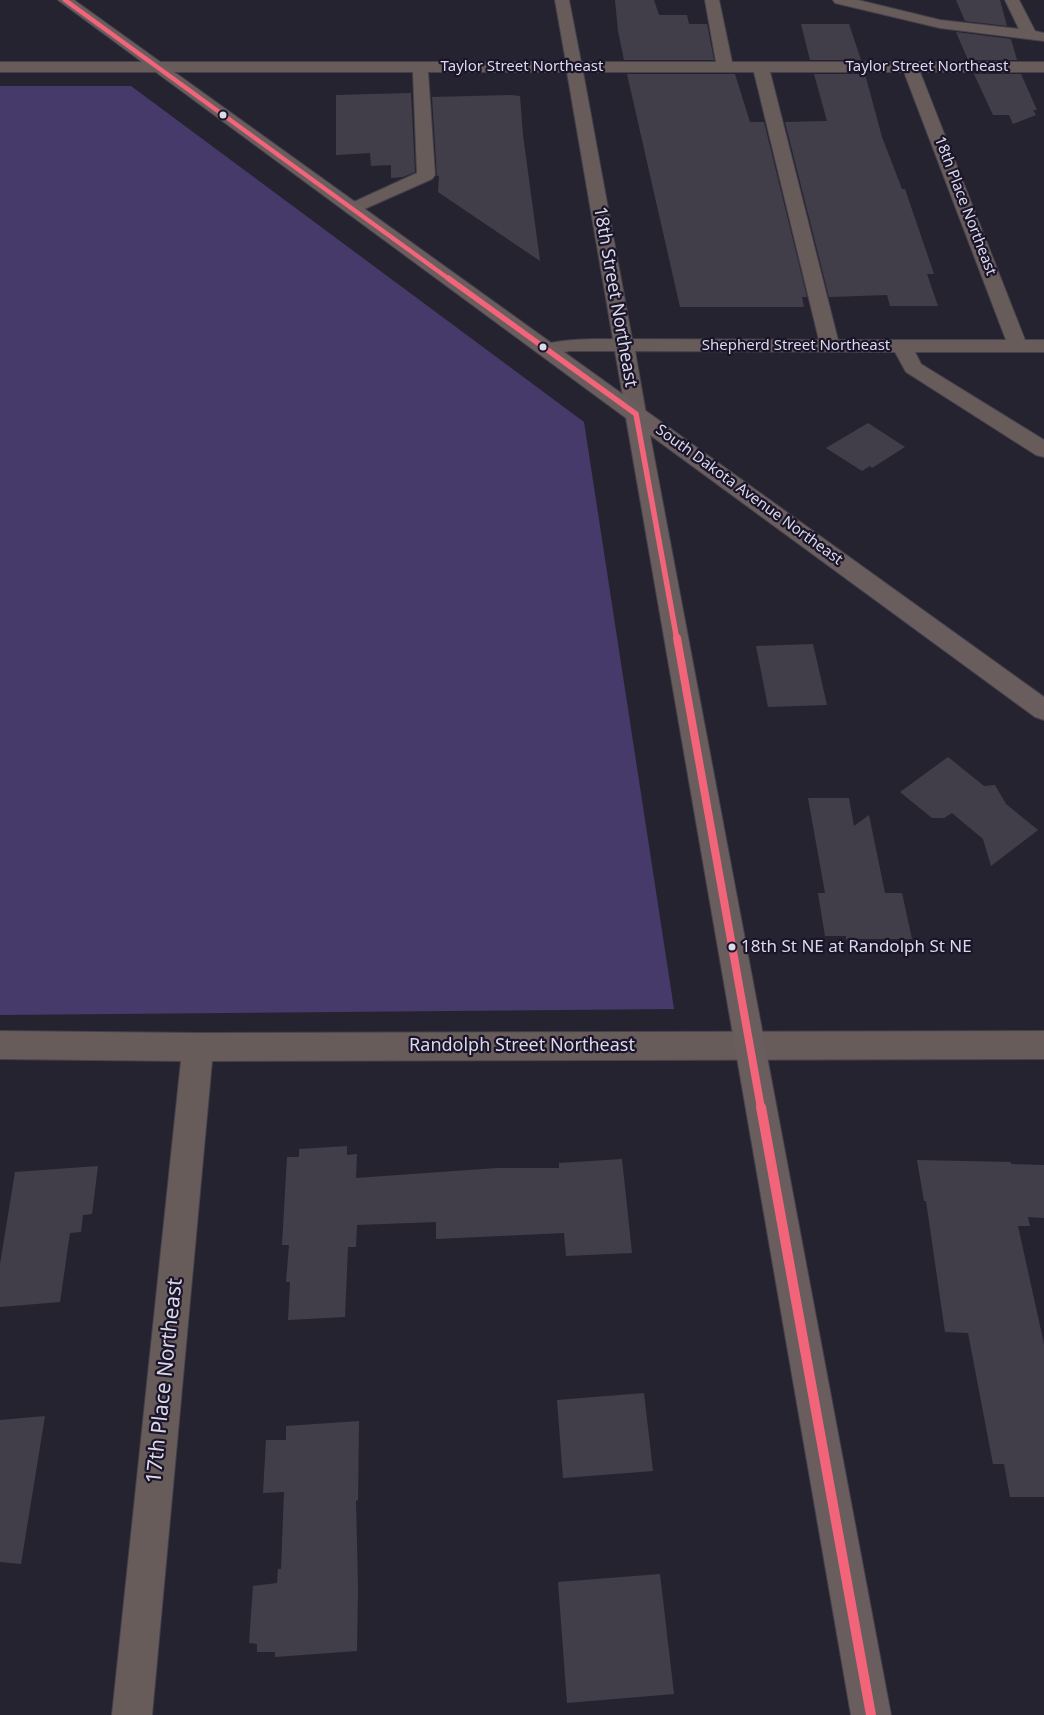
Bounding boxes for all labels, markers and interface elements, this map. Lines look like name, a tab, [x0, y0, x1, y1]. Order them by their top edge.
street label: Taylor Street Northeast	[441, 58, 603, 76]
street label: Taylor Street Northeast	[846, 58, 1008, 76]
unlabelled marker	[218, 110, 228, 120]
street label: 18th Place Northeast	[930, 134, 1000, 278]
street label: 18th Street Northeast	[588, 205, 642, 389]
street label: Shepherd Street Northeast	[702, 337, 890, 355]
unlabelled marker	[538, 342, 548, 352]
street label: South Dakota Avenue Northeast	[652, 421, 846, 569]
place label: 18th St NE at Randolph St NE	[741, 937, 972, 957]
marker: 18th St NE at Randolph St NE	[727, 942, 737, 952]
street label: Randolph Street Northeast	[409, 1035, 635, 1057]
street label: 17th Place Northeast	[142, 1277, 188, 1485]

